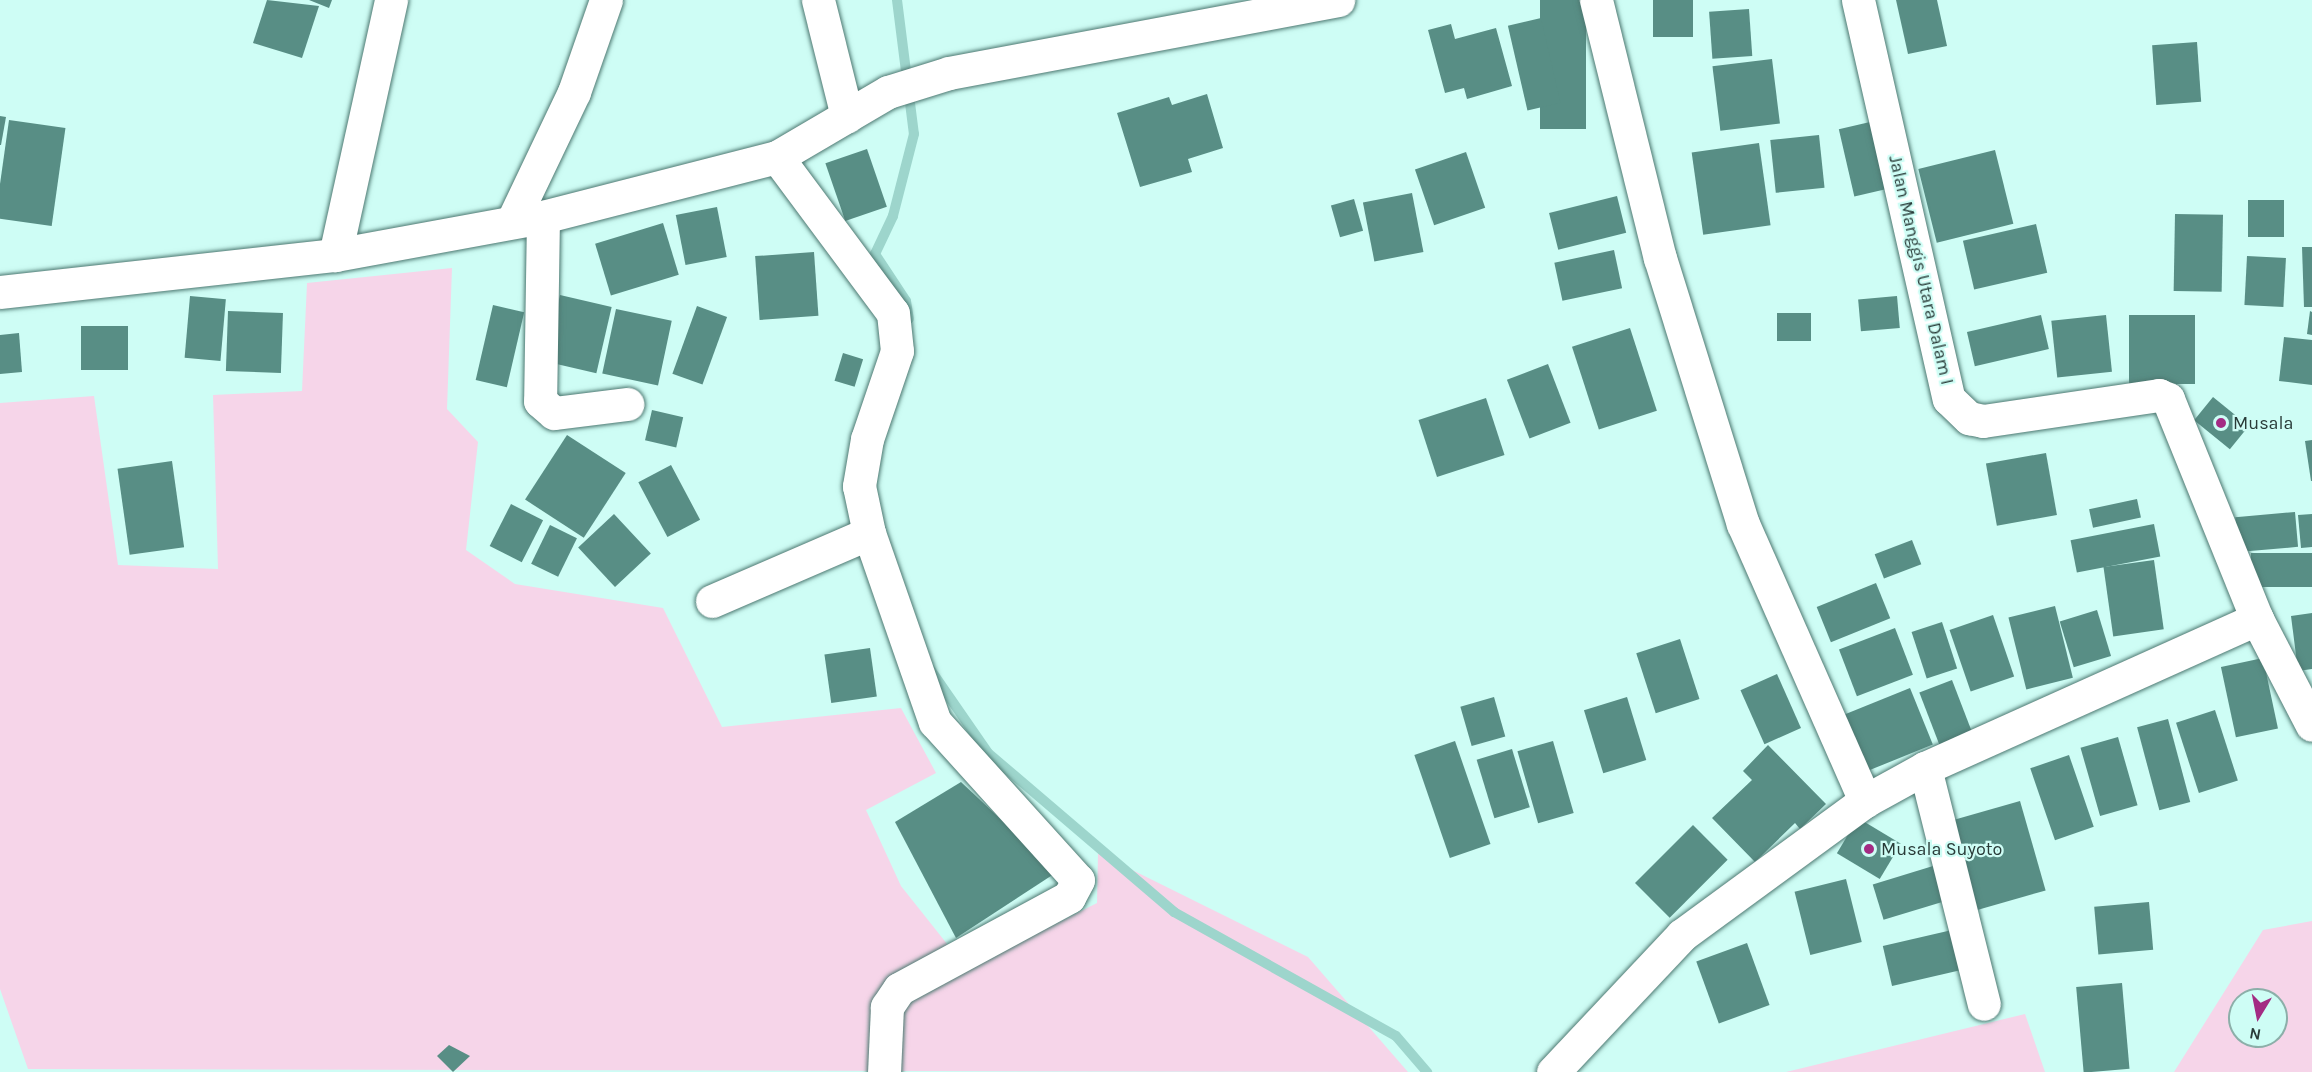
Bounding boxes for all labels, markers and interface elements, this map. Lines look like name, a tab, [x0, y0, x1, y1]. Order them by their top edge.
street label: Jalan Manggis Utara Dalam I	[1884, 153, 1958, 387]
place label: Musala	[2233, 412, 2293, 434]
marker: Musala	[2214, 416, 2228, 430]
place label: Musala Suyoto	[1881, 838, 2002, 860]
marker: Musala Suyoto	[1862, 842, 1876, 856]
north arrow	[2228, 988, 2288, 1048]
text: N	[2248, 1024, 2262, 1045]

